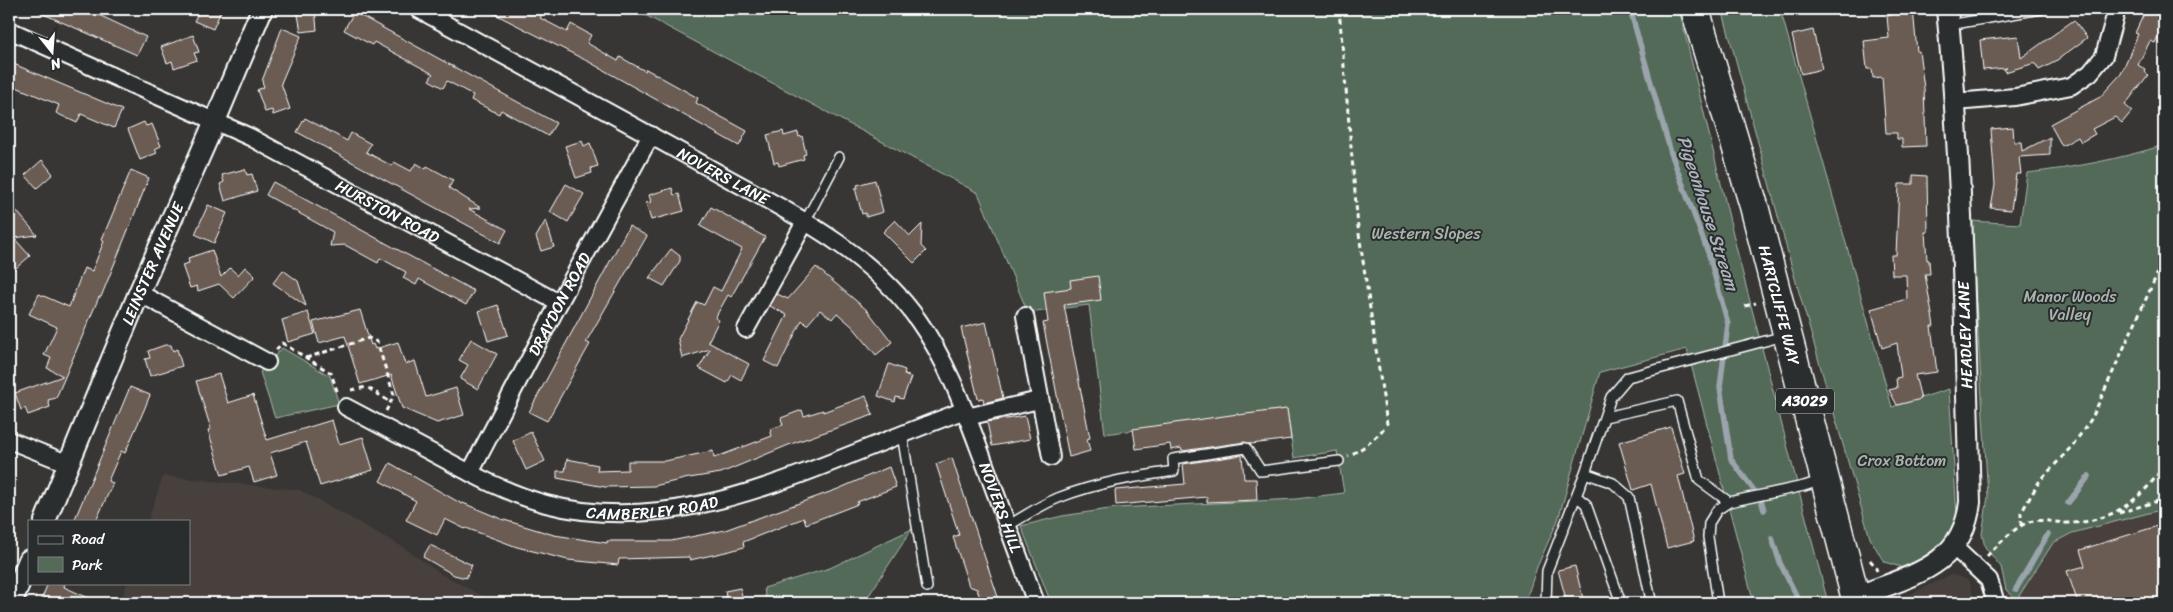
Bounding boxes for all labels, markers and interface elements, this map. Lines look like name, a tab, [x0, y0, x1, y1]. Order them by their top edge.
north arrow	[28, 28, 78, 78]
text: N	[47, 50, 65, 77]
water label: Pigeonhouse Stream	[1668, 131, 1749, 297]
street label: NOVERS LANE	[672, 138, 776, 213]
street label: HURSTON ROAD	[330, 171, 446, 251]
street label: LEINSTER AVENUE	[113, 196, 192, 329]
park label: Western Slopes	[1371, 219, 1481, 248]
street label: HARTCLIFFE WAY	[1750, 242, 1809, 369]
street label: DRAYDON ROAD	[519, 246, 599, 361]
street label: HEADLEY LANE	[1949, 280, 1981, 389]
park label: Manor Woods Valley	[2024, 282, 2117, 329]
road number: A3029	[1776, 388, 1834, 414]
park label: Crox Bottom	[1858, 446, 1946, 475]
street label: NOVERS HILL	[971, 458, 1031, 557]
street label: CAMBERLEY ROAD	[585, 486, 721, 528]
legend	[28, 520, 190, 584]
text: Road	[72, 526, 105, 552]
text: Park	[72, 552, 103, 578]

